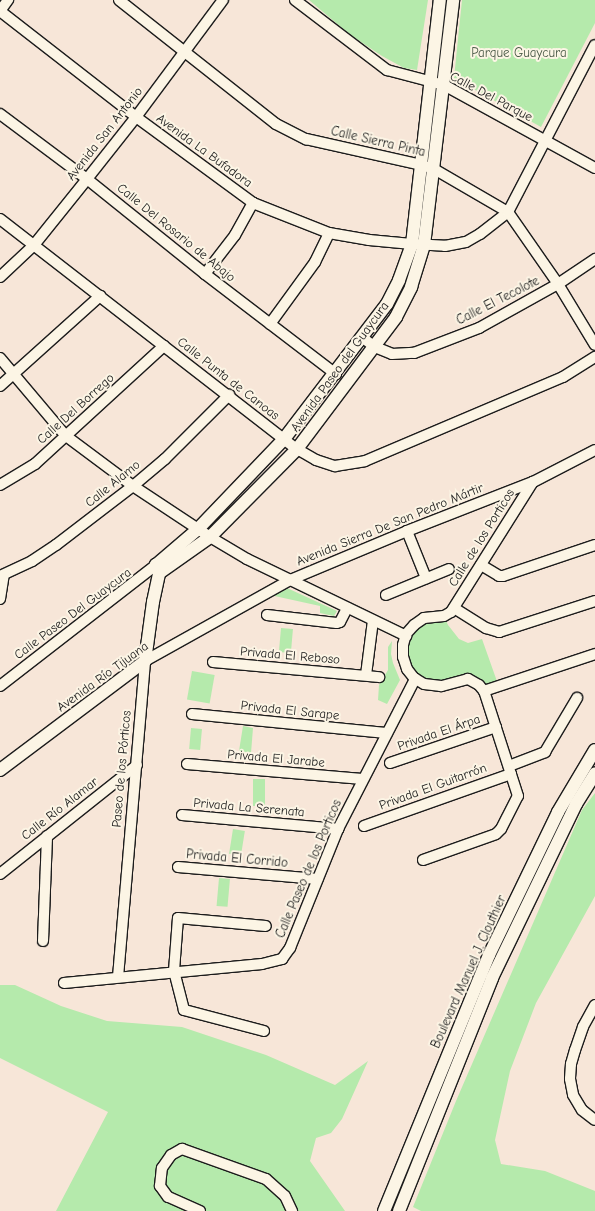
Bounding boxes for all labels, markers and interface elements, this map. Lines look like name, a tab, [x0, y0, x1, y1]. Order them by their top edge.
park label: Parque Guaycura	[471, 45, 567, 61]
street label: Calle Del Parque	[447, 69, 535, 125]
street label: Avenida San Antonio	[64, 84, 146, 184]
street label: Avenida La Bufadora	[153, 111, 255, 191]
street label: Calle Sierra Pinta	[329, 124, 427, 160]
street label: Calle Del Rosario de Abajo	[114, 180, 238, 286]
street label: Calle El Tecolote	[454, 273, 542, 329]
street label: Avenida Paseo del Guaycura	[287, 299, 393, 435]
street label: Calle Punta de Canoas	[174, 334, 282, 424]
street label: Calle Del Borrego	[34, 370, 118, 448]
street label: Calle Alamo	[82, 457, 144, 511]
street label: Avenida Sierra De San Pedro Mártir	[294, 480, 486, 570]
street label: Calle de los Porticos	[446, 486, 518, 590]
street label: Calle Paseo Del Guaycura	[11, 565, 135, 663]
street label: Avenida Río Tijuana	[54, 639, 152, 715]
street label: Privada El Reboso	[239, 644, 341, 668]
street label: Privada El Sarape	[240, 698, 340, 724]
street label: Paseo de los Pórticos	[109, 710, 135, 828]
street label: Privada El Árpa	[396, 712, 482, 754]
street label: Privada El Jarabe	[227, 747, 325, 771]
street label: Privada El Guitarrón	[377, 760, 489, 814]
street label: Calle Río Alamar	[19, 774, 101, 844]
street label: Privada La Serenata	[193, 795, 305, 821]
street label: Calle Paseo de los Porticos	[273, 797, 345, 941]
street label: Privada El Corrido	[185, 847, 289, 871]
street label: Boulevard Manuel J. Clouthier	[428, 893, 510, 1051]

